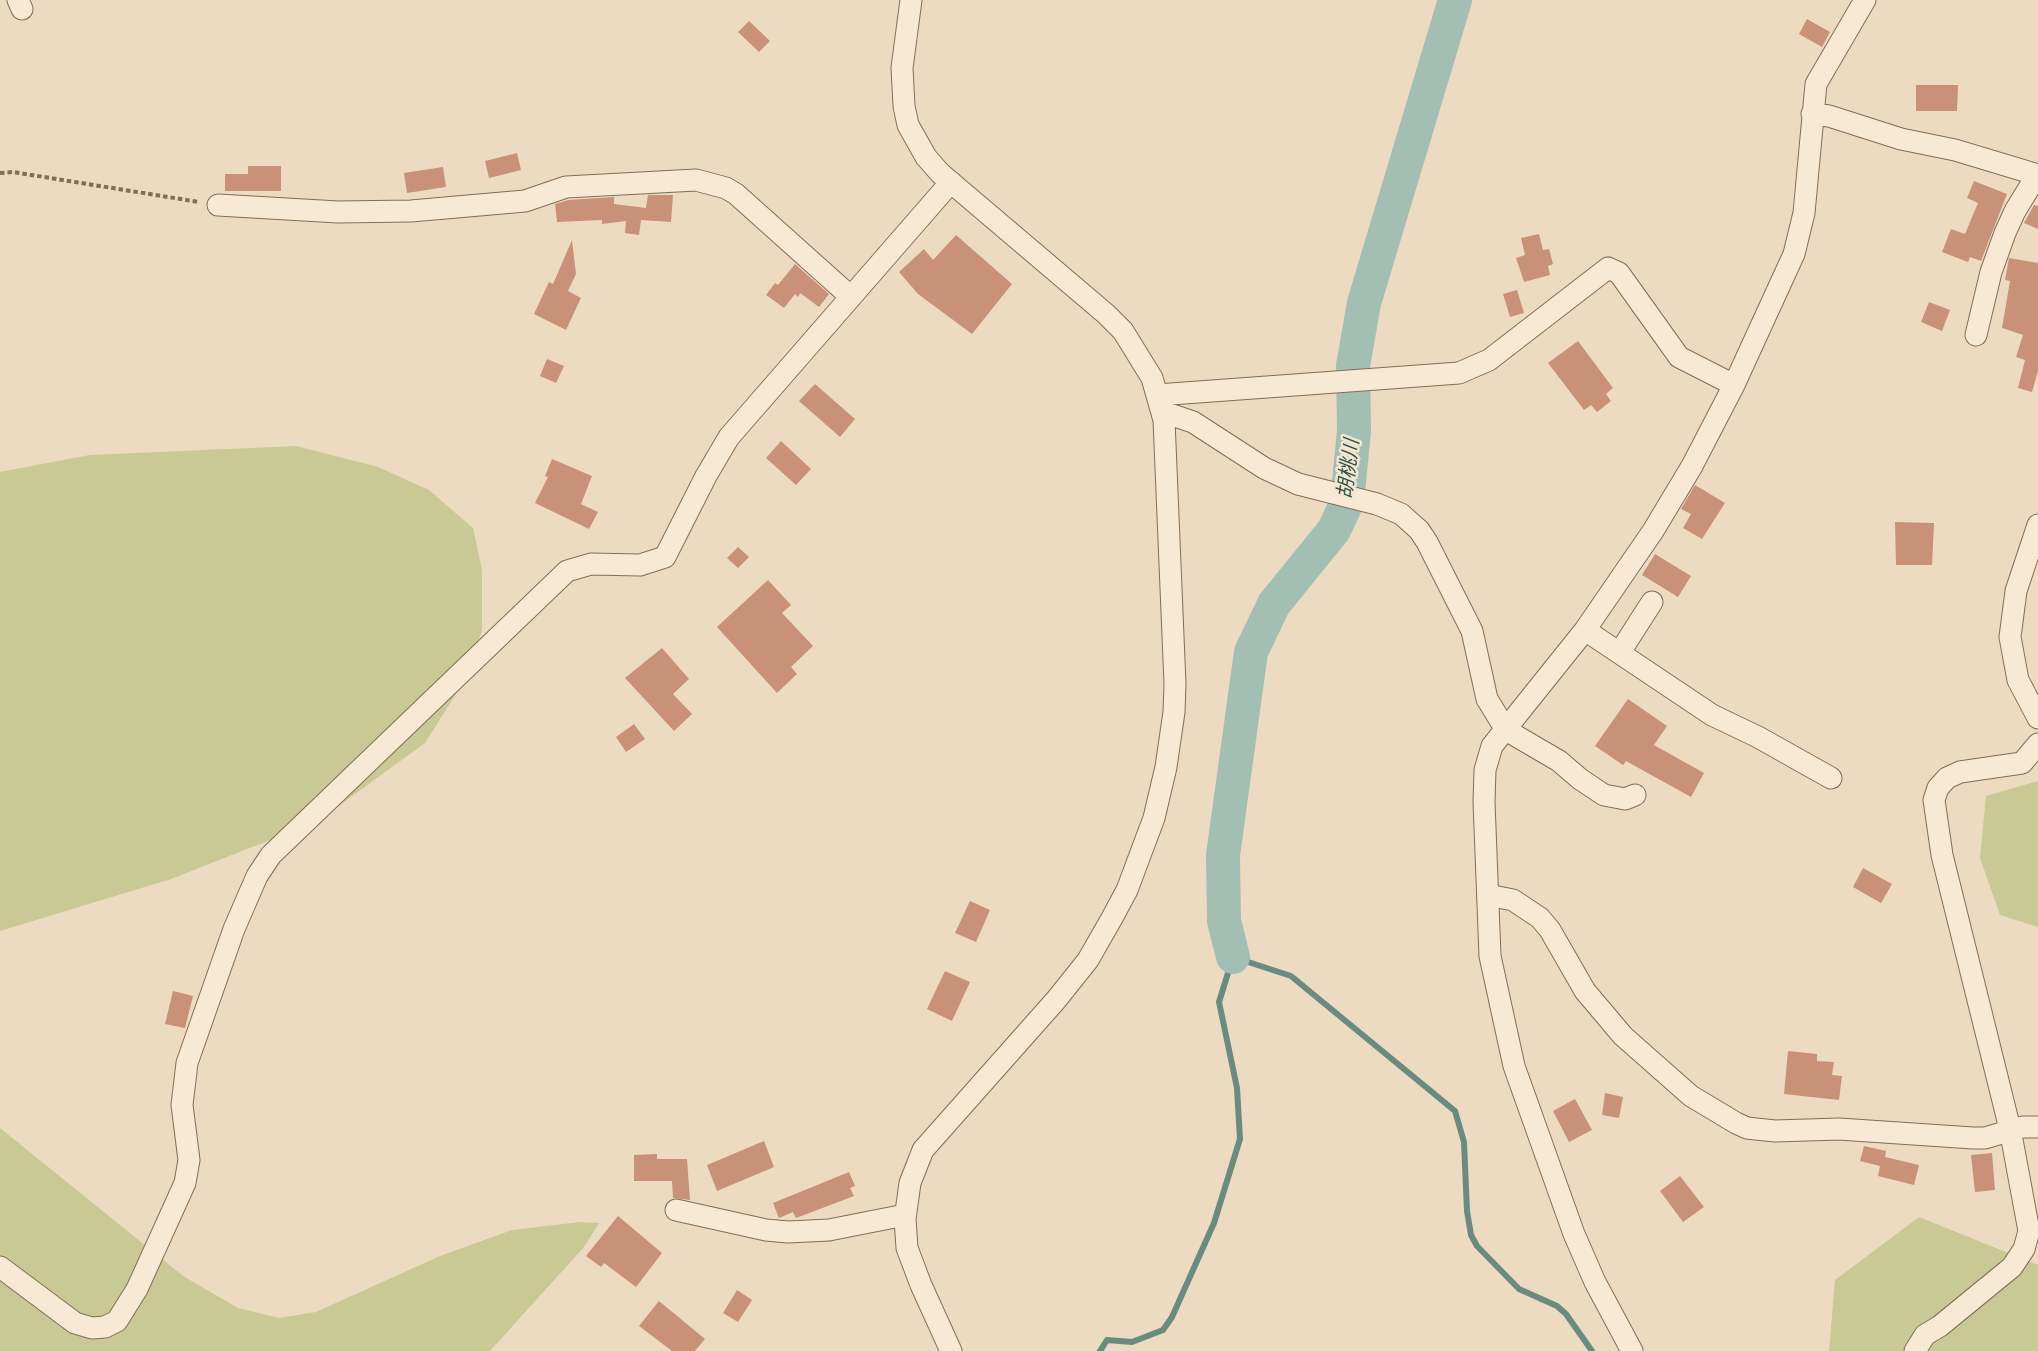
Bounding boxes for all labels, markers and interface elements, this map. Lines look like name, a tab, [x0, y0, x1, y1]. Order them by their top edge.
water label: 胡桃川	[1333, 438, 1365, 500]

